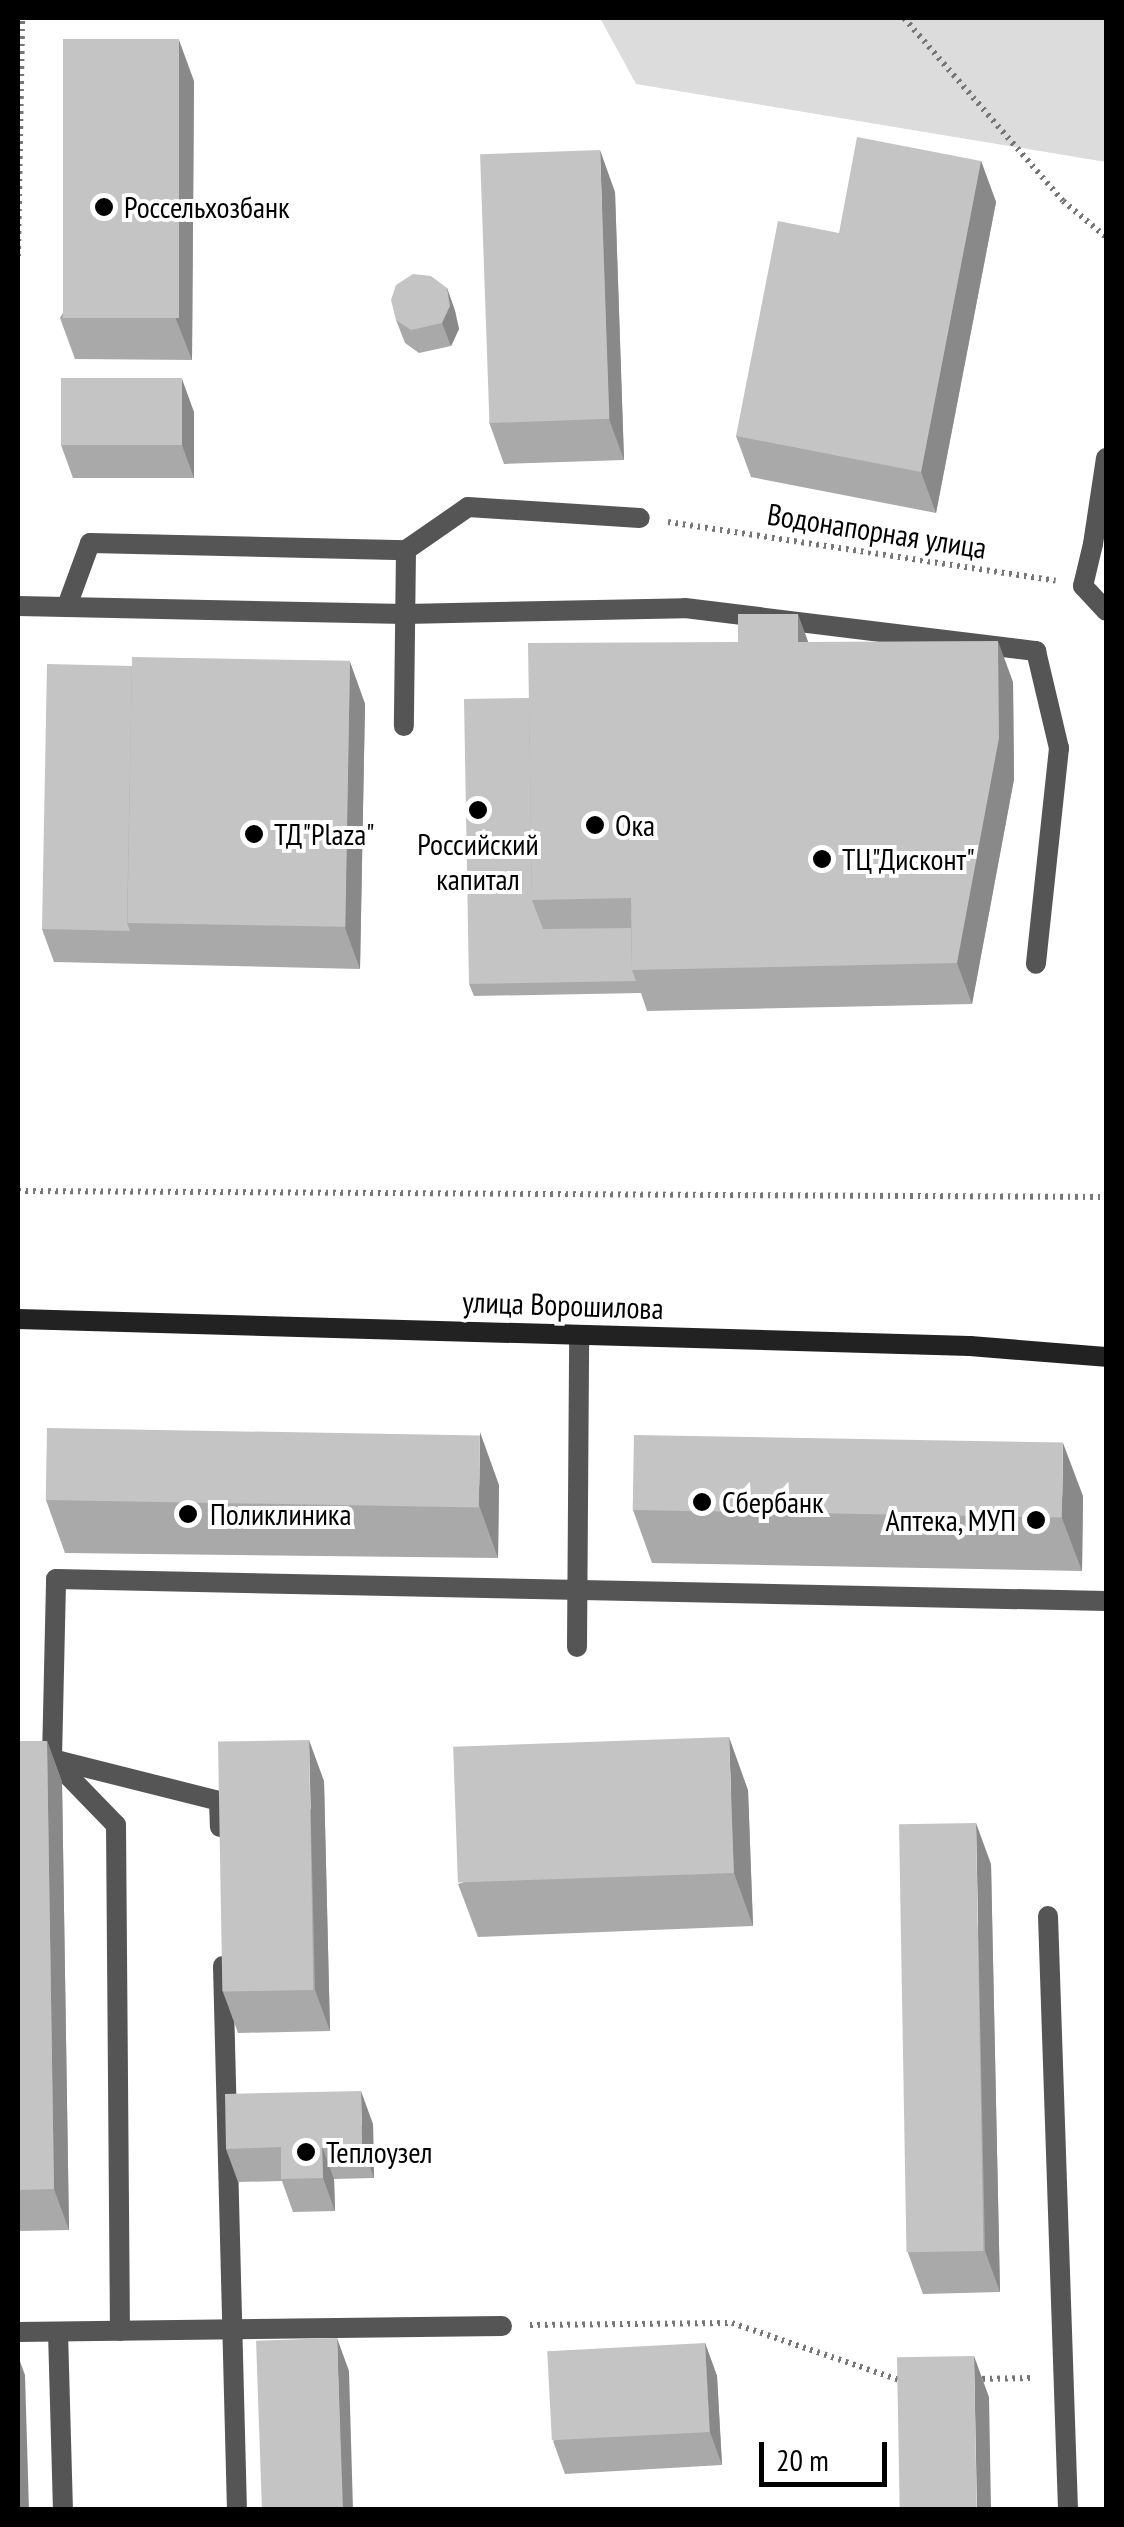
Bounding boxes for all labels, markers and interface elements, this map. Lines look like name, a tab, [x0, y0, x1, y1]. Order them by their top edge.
place label: Россельхозбанк	[124, 189, 290, 225]
marker: Россельхозбанк	[93, 196, 115, 218]
street label: Водонапорная улица	[765, 496, 989, 566]
marker: Российский капитал	[467, 799, 489, 821]
place label: Ока	[615, 807, 655, 843]
marker: Ока	[584, 814, 606, 836]
place label: ТД"Plaza"	[274, 816, 375, 852]
marker: ТД"Plaza"	[243, 823, 265, 845]
place label: Российский капитал	[417, 826, 539, 896]
place label: ТЦ"Дисконт"	[842, 841, 975, 877]
marker: ТЦ"Дисконт"	[811, 848, 833, 870]
street label: улица Ворошилова	[462, 1283, 664, 1327]
place label: Сбербанк	[722, 1484, 824, 1520]
marker: Сбербанк	[691, 1491, 713, 1513]
place label: Поликлиника	[210, 1496, 351, 1532]
marker: Поликлиника	[175, 1501, 201, 1527]
place label: Аптека, МУП	[883, 1502, 1016, 1538]
marker: Аптека, МУП	[1025, 1509, 1047, 1531]
place label: Теплоузел	[326, 2134, 432, 2170]
marker: Теплоузел	[295, 2141, 317, 2163]
scale bar	[764, 2422, 892, 2484]
text: 20 m	[776, 2440, 829, 2479]

